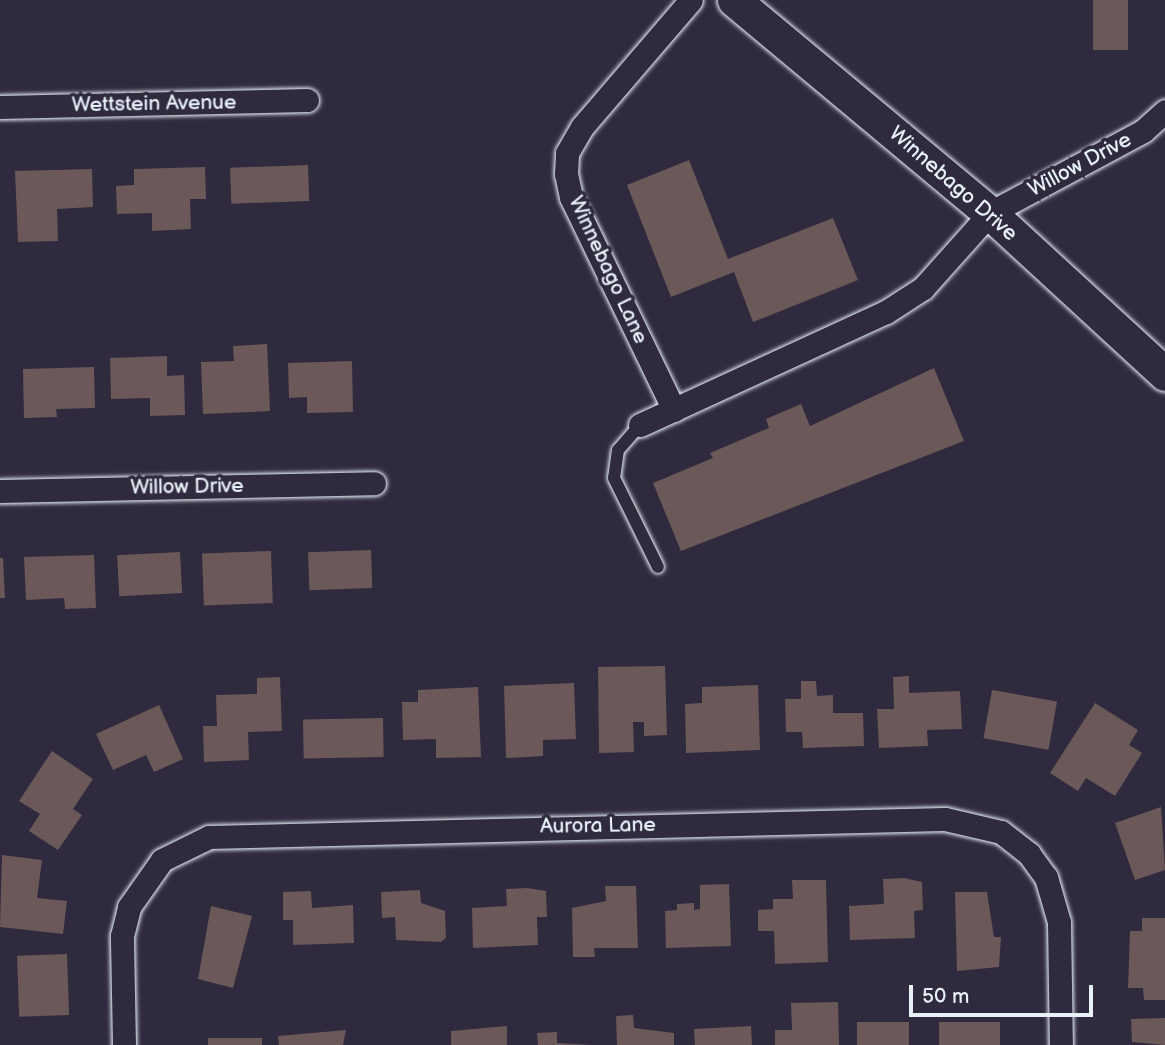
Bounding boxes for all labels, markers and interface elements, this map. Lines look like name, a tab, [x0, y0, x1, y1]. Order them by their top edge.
street label: Wettstein Avenue	[71, 90, 237, 118]
street label: Winnebago Drive	[884, 121, 1022, 247]
street label: Willow Drive	[1024, 127, 1136, 203]
street label: Winnebago Lane	[563, 192, 653, 348]
street label: Willow Drive	[130, 473, 244, 501]
street label: Aurora Lane	[540, 812, 656, 840]
scale bar	[913, 972, 1097, 1016]
text: 50 m	[922, 984, 969, 1009]

